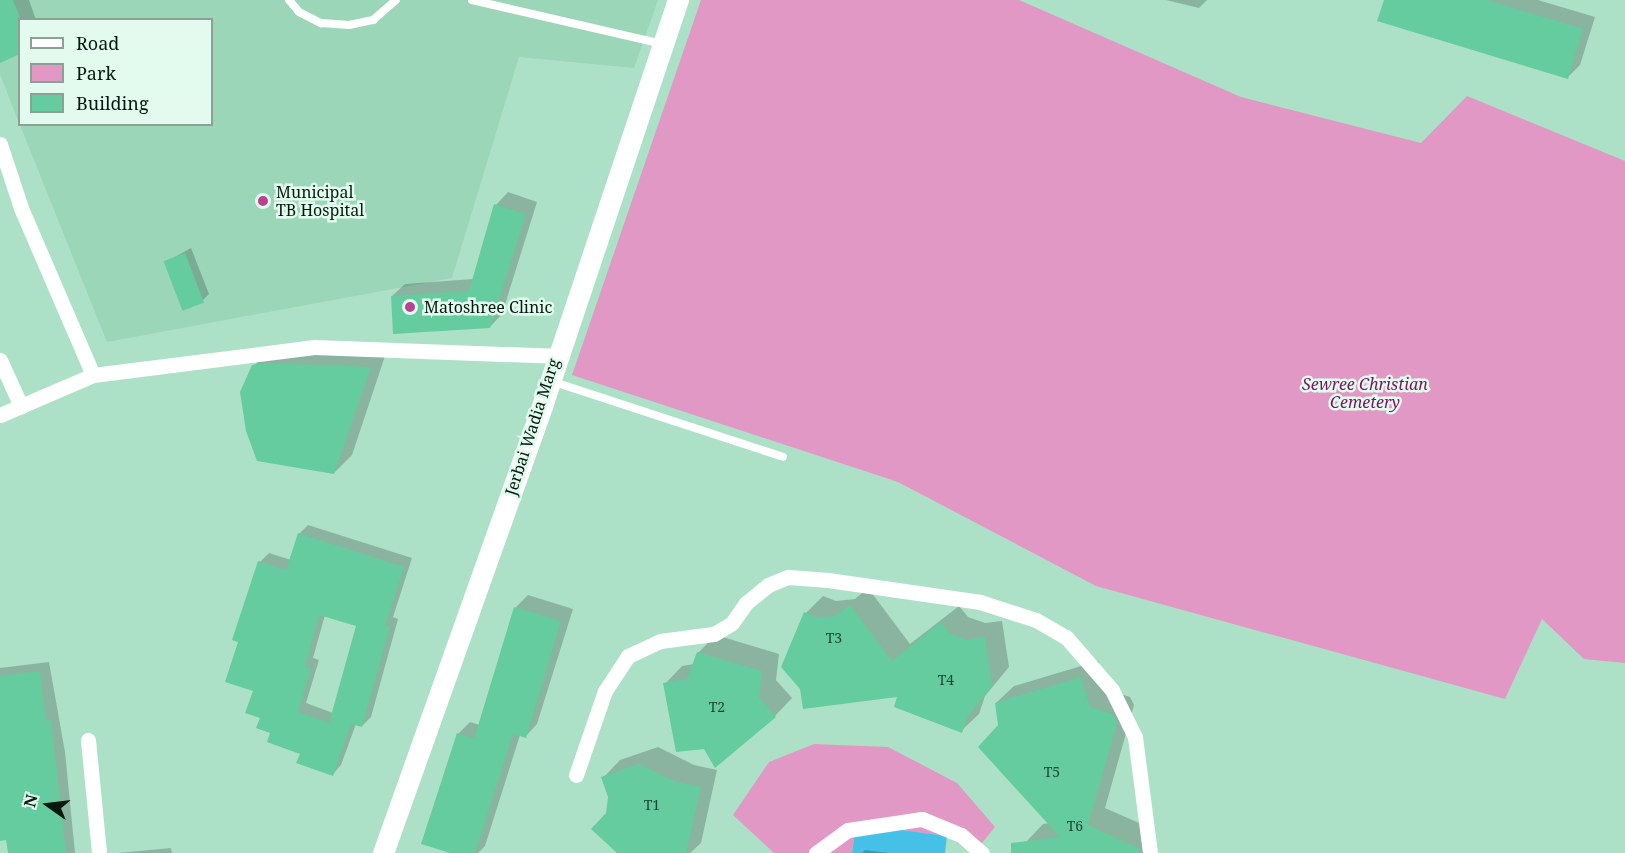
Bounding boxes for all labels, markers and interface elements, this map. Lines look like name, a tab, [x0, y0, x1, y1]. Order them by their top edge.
legend	[18, 18, 213, 126]
text: Road	[76, 31, 119, 55]
text: Park	[76, 61, 116, 85]
text: Building	[76, 91, 149, 115]
place label: Municipal TB Hospital	[276, 182, 364, 220]
marker: Municipal TB Hospital	[254, 192, 272, 210]
place label: Matoshree Clinic	[424, 297, 552, 317]
marker: Matoshree Clinic	[401, 298, 419, 316]
street label: Jerbai Wadia Marg	[501, 356, 563, 498]
park label: Sewree Christian Cemetery	[1302, 374, 1428, 412]
house number: T3	[826, 630, 842, 646]
house number: T4	[938, 672, 954, 688]
house number: T2	[709, 699, 725, 715]
house number: T5	[1044, 764, 1060, 780]
north arrow	[18, 775, 78, 835]
text: N	[18, 792, 43, 809]
house number: T1	[644, 797, 660, 813]
house number: T6	[1067, 818, 1083, 834]

